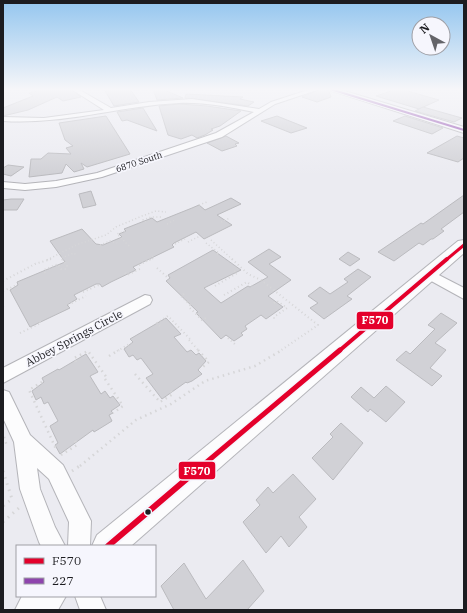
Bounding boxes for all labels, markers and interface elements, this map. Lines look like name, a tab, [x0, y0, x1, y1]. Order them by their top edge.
north arrow	[411, 16, 451, 56]
text: N	[417, 20, 433, 36]
street label: 6870 South	[114, 149, 164, 174]
street label: Abbey Springs Circle	[23, 306, 125, 369]
line badge: F570	[356, 311, 394, 330]
text: F570	[362, 313, 389, 327]
line badge: F570	[178, 461, 216, 480]
text: F570	[184, 464, 211, 478]
unlabelled marker	[143, 507, 153, 517]
legend	[16, 545, 156, 597]
text: F570	[52, 553, 81, 568]
text: 227	[52, 573, 74, 588]

